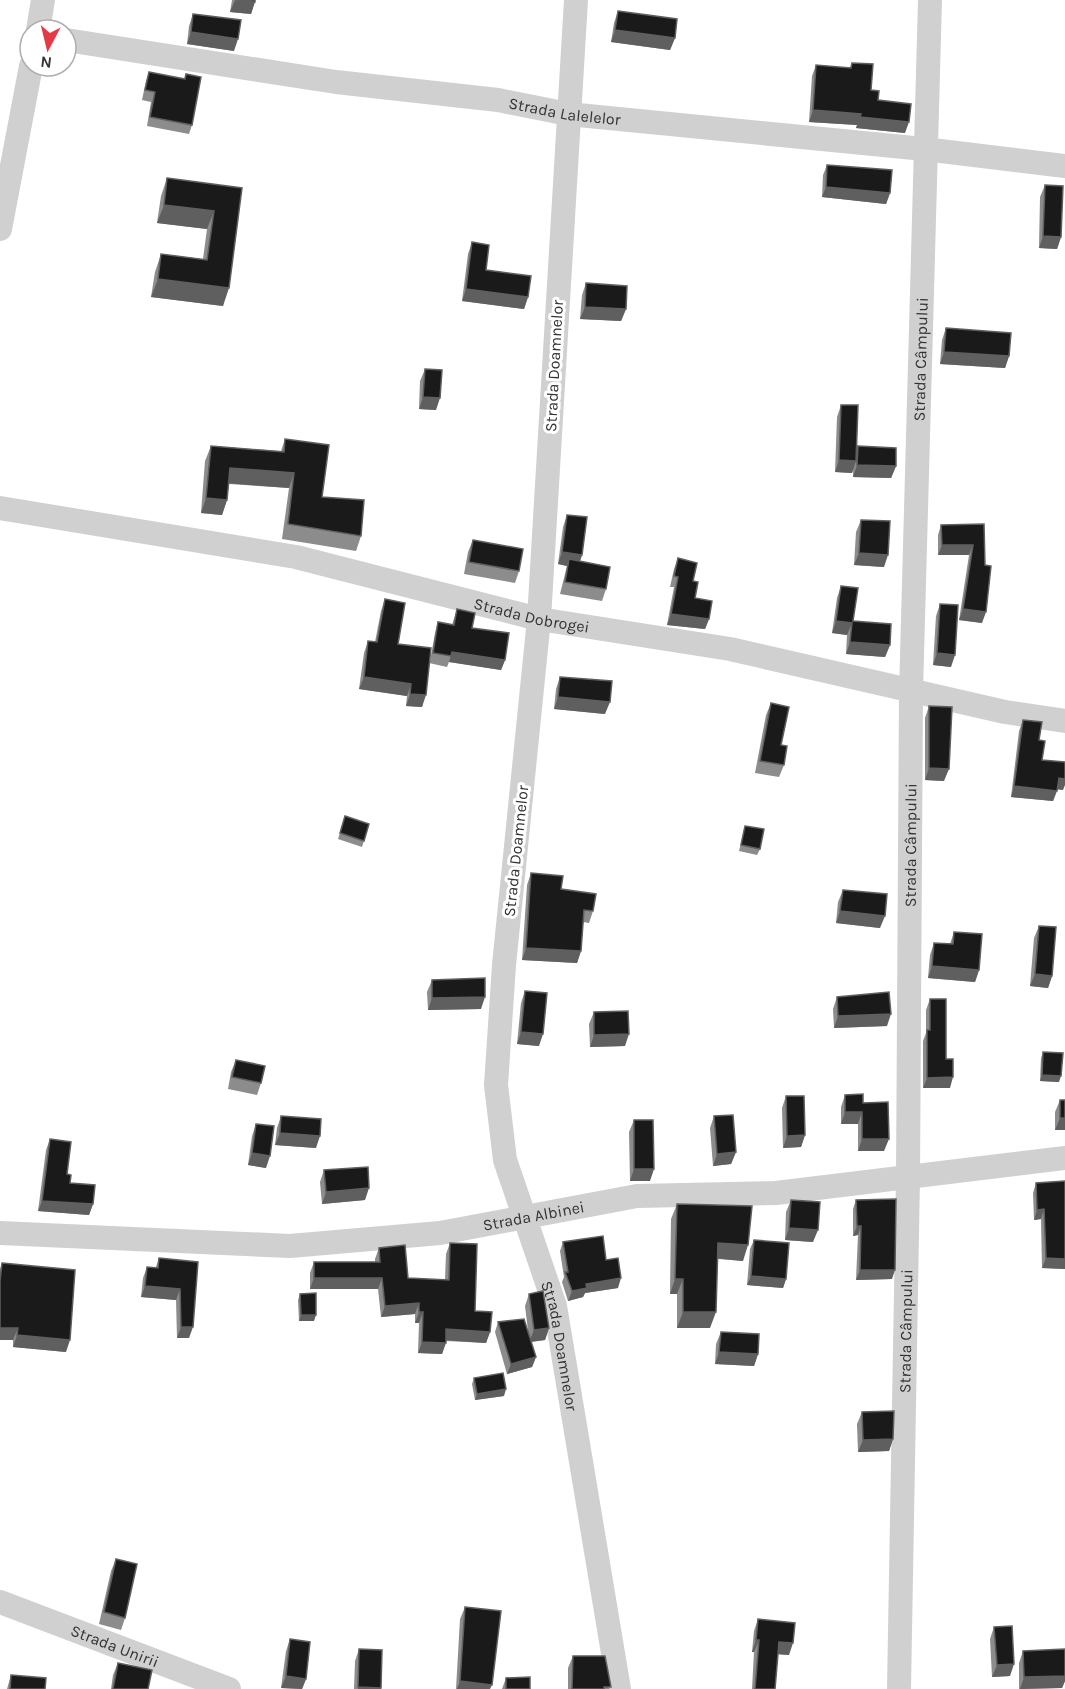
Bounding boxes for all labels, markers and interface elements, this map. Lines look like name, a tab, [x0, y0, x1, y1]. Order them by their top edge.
north arrow	[18, 18, 78, 78]
text: N	[39, 52, 53, 73]
street label: Strada Lalelelor	[507, 93, 622, 129]
street label: Strada Câmpului	[909, 297, 931, 421]
street label: Strada Doamnelor	[541, 299, 567, 433]
street label: Strada Dobrogei	[472, 593, 591, 636]
street label: Strada Câmpului	[900, 783, 920, 907]
street label: Strada Doamnelor	[500, 784, 532, 918]
street label: Strada Albinei	[481, 1197, 586, 1234]
street label: Strada Câmpului	[895, 1269, 916, 1393]
street label: Strada Doamnelor	[538, 1278, 582, 1413]
street label: Strada Unirii	[68, 1620, 162, 1671]

